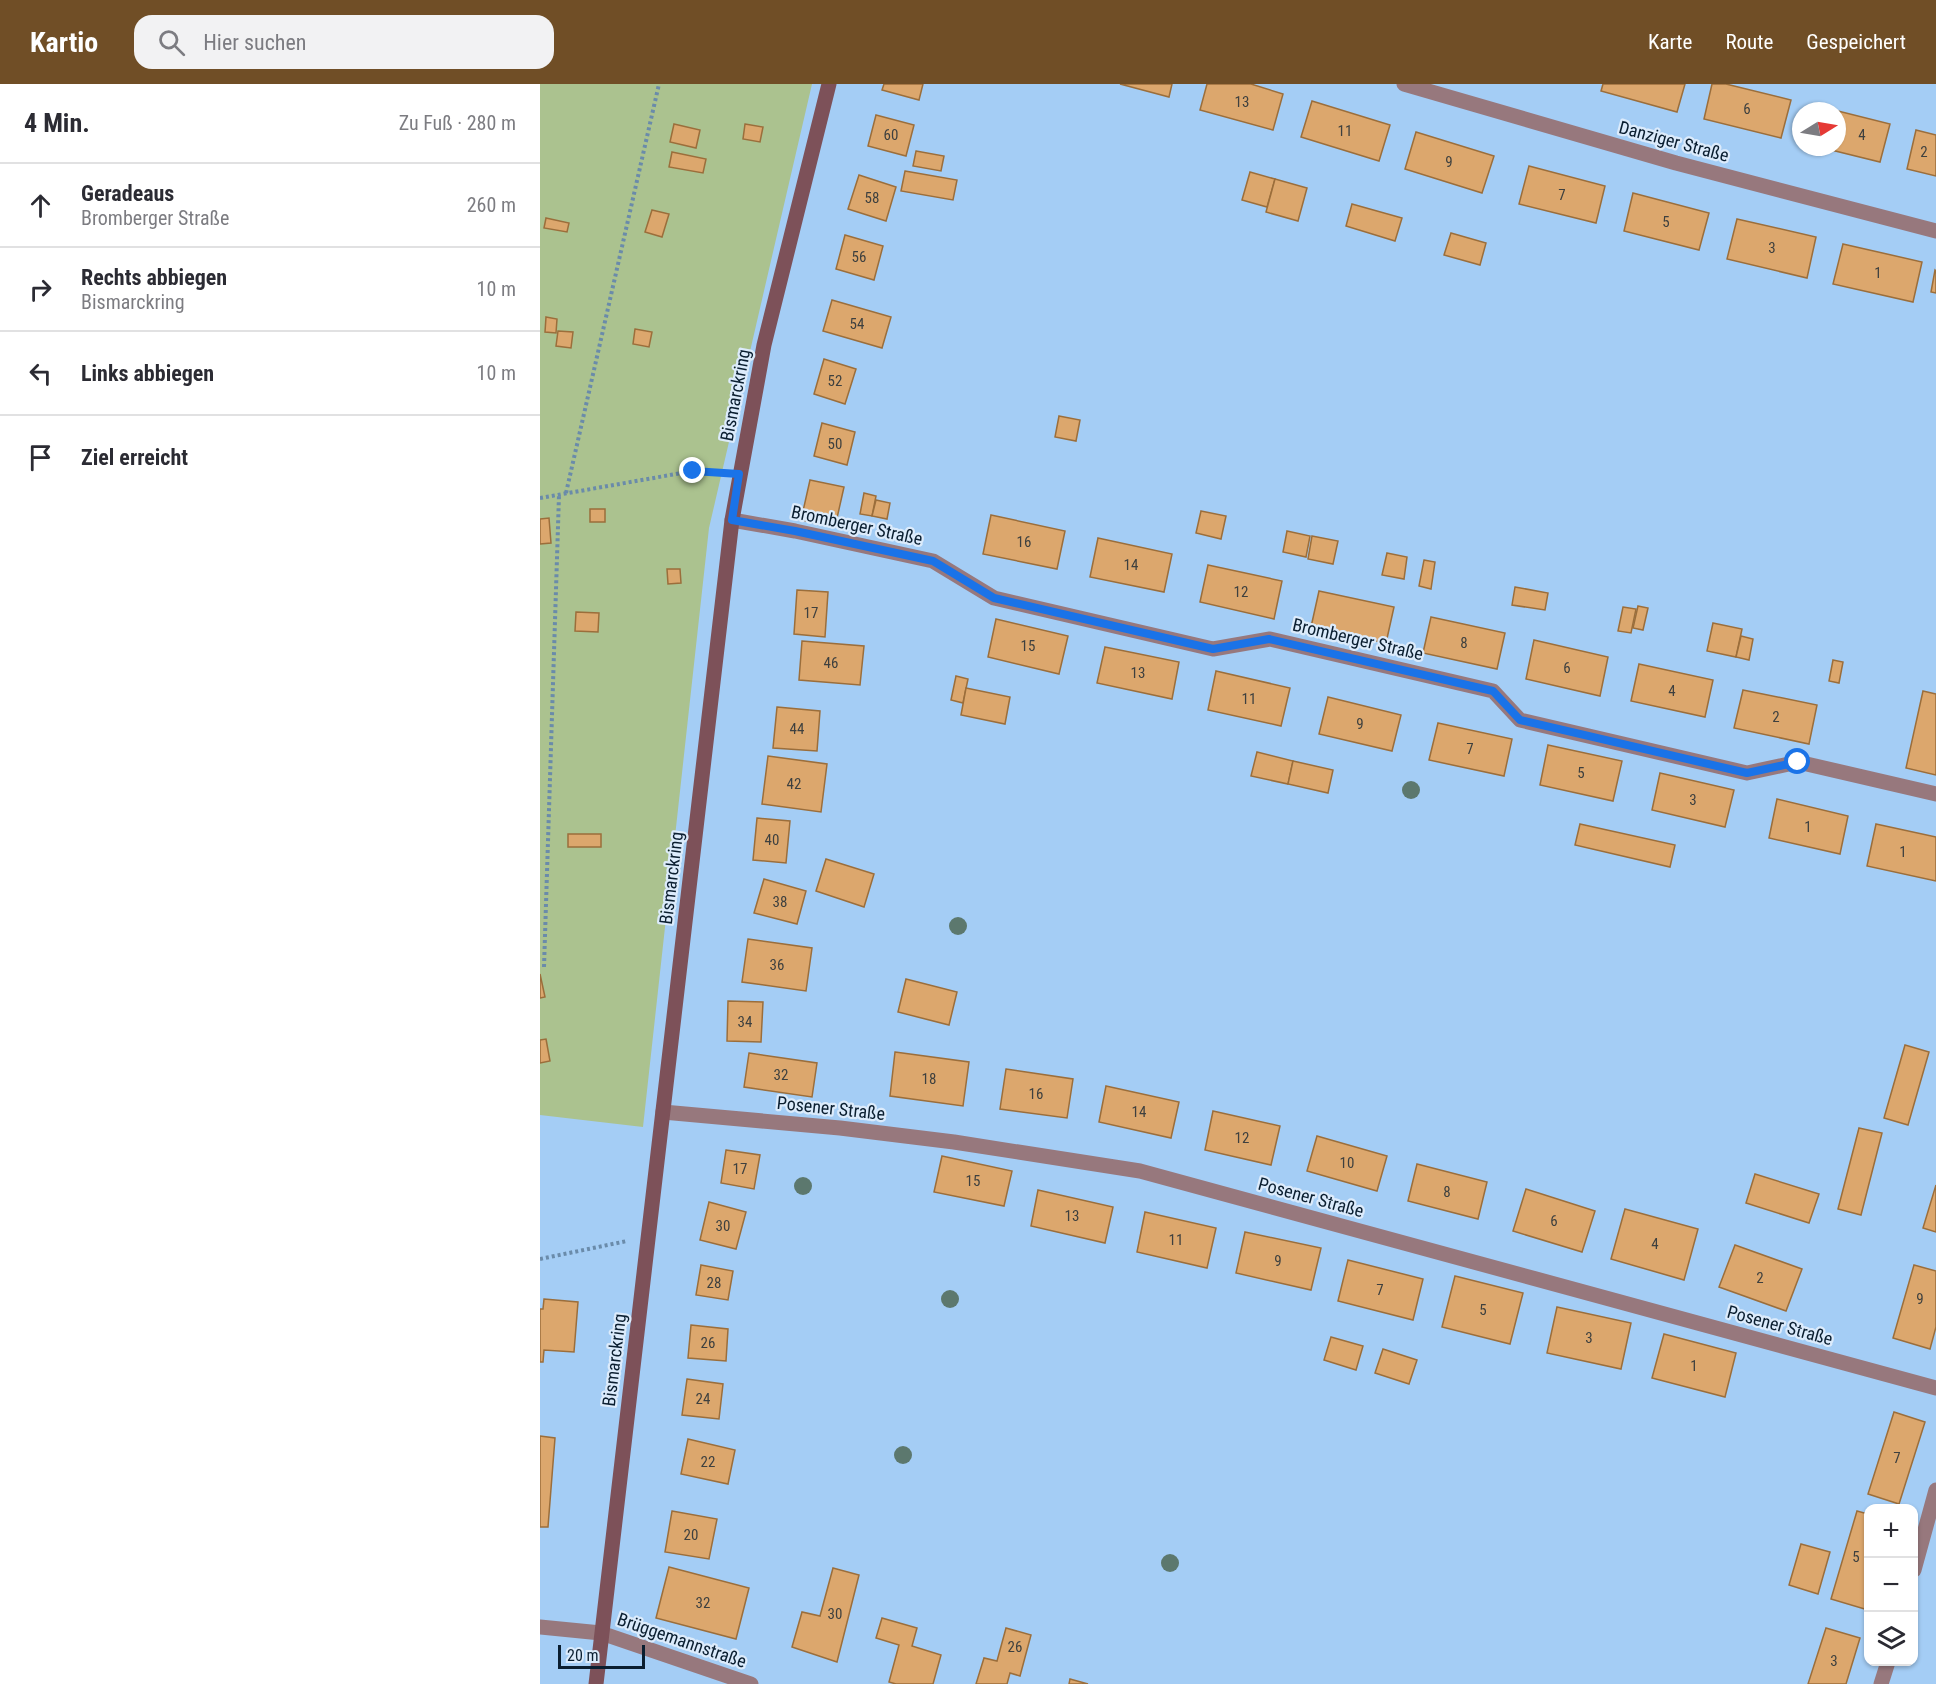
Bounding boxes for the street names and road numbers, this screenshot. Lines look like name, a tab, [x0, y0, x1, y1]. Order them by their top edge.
street label: Danziger Straße	[1617, 116, 1731, 166]
street label: Bismarckring	[716, 347, 754, 443]
street label: Bromberger Straße	[790, 501, 924, 549]
street label: Bromberger Straße	[1291, 614, 1425, 664]
street label: Bismarckring	[655, 830, 687, 926]
street label: Posener Straße	[776, 1092, 886, 1124]
street label: Posener Straße	[1256, 1173, 1366, 1221]
street label: Posener Straße	[1725, 1301, 1835, 1349]
street label: Bismarckring	[598, 1312, 630, 1408]
street label: Brüggemannstraße	[615, 1608, 749, 1672]

